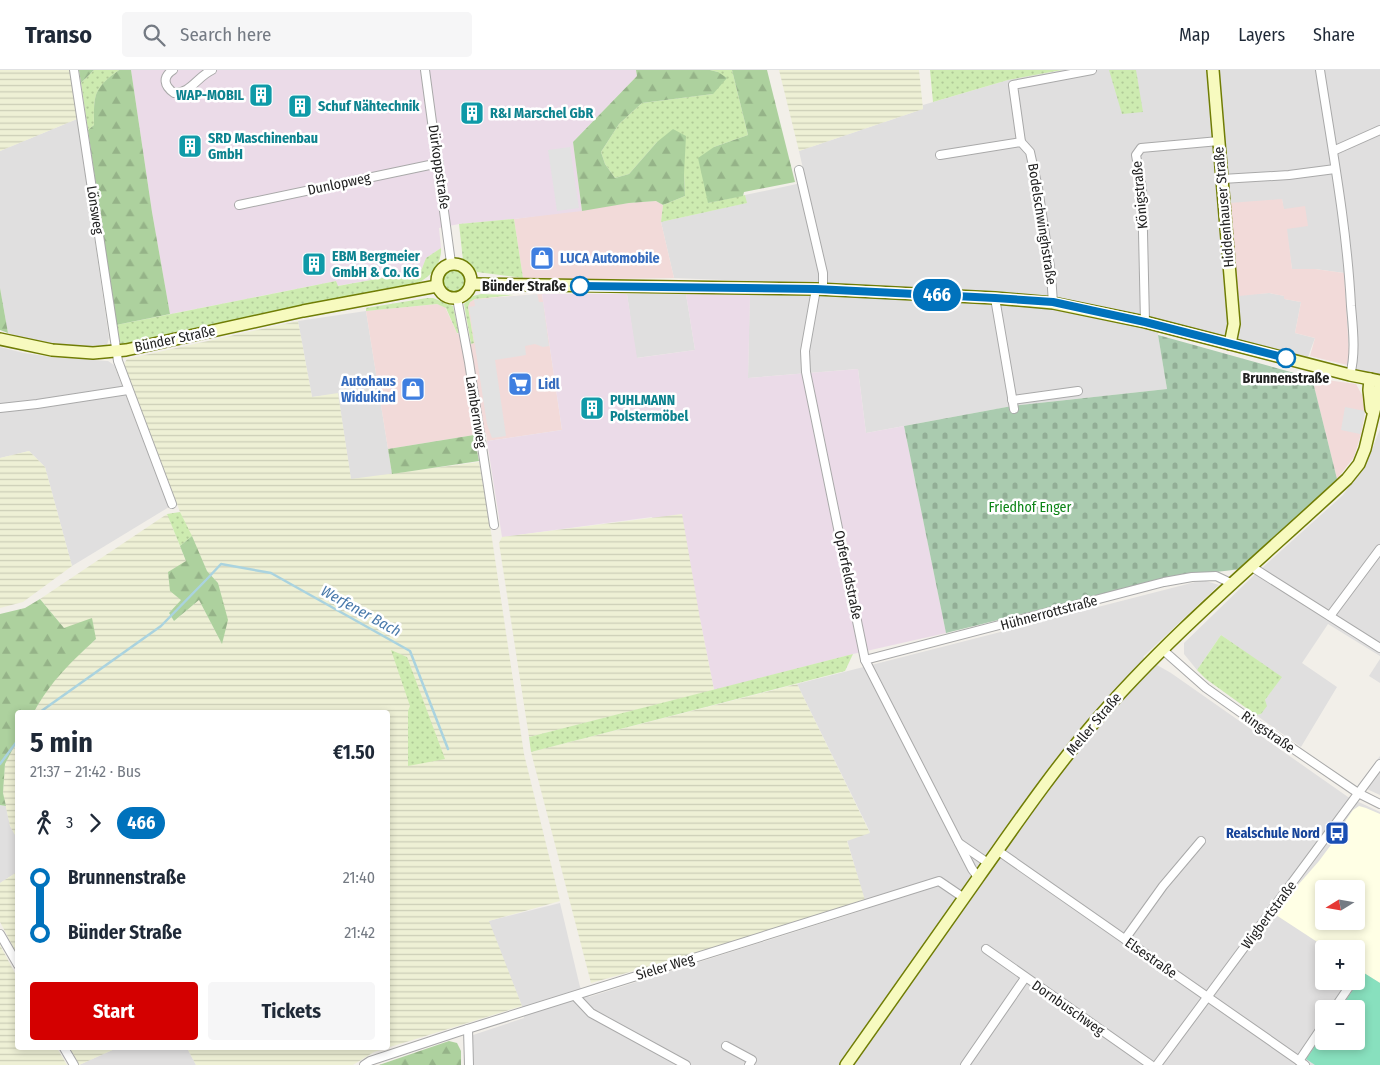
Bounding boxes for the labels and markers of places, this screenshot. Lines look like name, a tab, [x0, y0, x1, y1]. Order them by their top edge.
building icon: WAP-MOBIL	[248, 82, 274, 108]
place label: WAP-MOBIL	[176, 87, 244, 104]
building icon: Schuf Nähtechnik	[287, 93, 313, 119]
place label: Schuf Nähtechnik	[318, 98, 420, 115]
building icon: R&I Marschel GbR	[459, 100, 485, 126]
place label: R&I Marschel GbR	[490, 105, 593, 122]
place label: SRD Maschinenbau GmbH	[208, 130, 318, 163]
building icon: SRD Maschinenbau GmbH	[177, 133, 203, 159]
shop icon: LUCA Automobile	[529, 245, 555, 271]
place label: EBM Bergmeier GmbH & Co. KG	[332, 248, 421, 281]
place label: LUCA Automobile	[560, 250, 660, 267]
building icon: EBM Bergmeier GmbH & Co. KG	[301, 251, 327, 277]
marker: Bünder Straße	[570, 276, 590, 296]
place label: Bünder Straße	[482, 278, 566, 295]
marker: Brunnenstraße	[1276, 348, 1296, 368]
place label: Brunnenstraße	[1243, 370, 1329, 387]
supermarket icon: Lidl	[507, 371, 533, 397]
place label: Autohaus Widukind	[340, 373, 396, 406]
shop icon: Autohaus Widukind	[400, 376, 426, 402]
place label: Lidl	[538, 376, 560, 393]
place label: PUHLMANN Polstermöbel	[610, 392, 688, 425]
building icon: PUHLMANN Polstermöbel	[579, 395, 605, 421]
bus stop icon: Realschule Nord	[1324, 820, 1350, 846]
place label: Realschule Nord	[1226, 825, 1320, 842]

